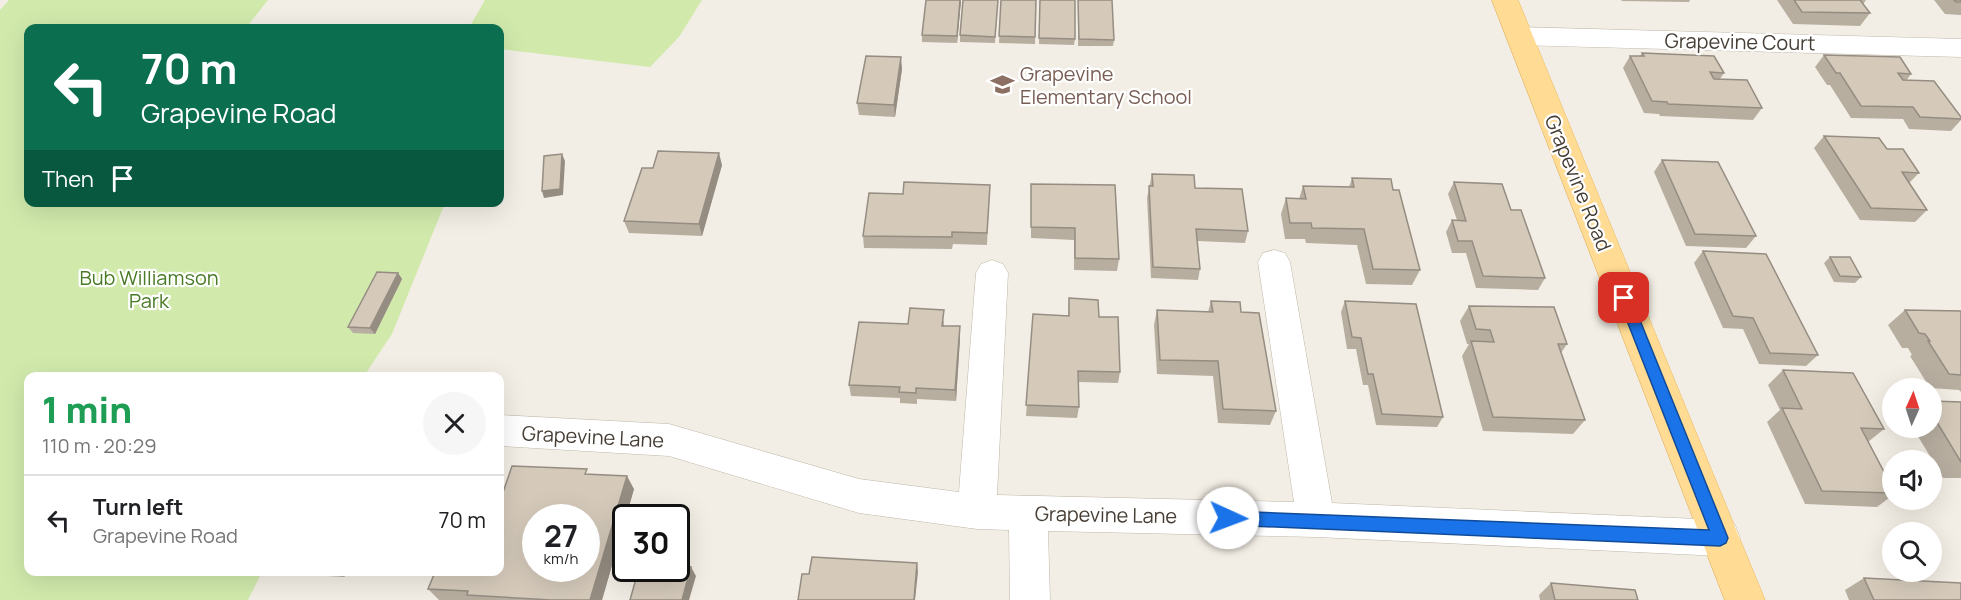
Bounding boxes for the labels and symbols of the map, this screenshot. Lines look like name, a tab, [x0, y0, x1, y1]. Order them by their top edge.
street label: Grapevine Court	[1664, 27, 1816, 56]
place label: Grapevine Elementary School	[1020, 60, 1192, 110]
school or university icon: Grapevine Elementary School	[989, 72, 1015, 98]
street label: Grapevine Road	[1539, 111, 1618, 255]
park label: Bub Williamson Park	[79, 264, 219, 314]
pin	[1598, 272, 1649, 323]
north arrow	[1882, 378, 1942, 438]
street label: Grapevine Lane	[521, 419, 665, 454]
position arrow	[1196, 486, 1260, 550]
street label: Grapevine Lane	[1035, 500, 1177, 529]
speed limit sign: 30	[612, 504, 690, 582]

